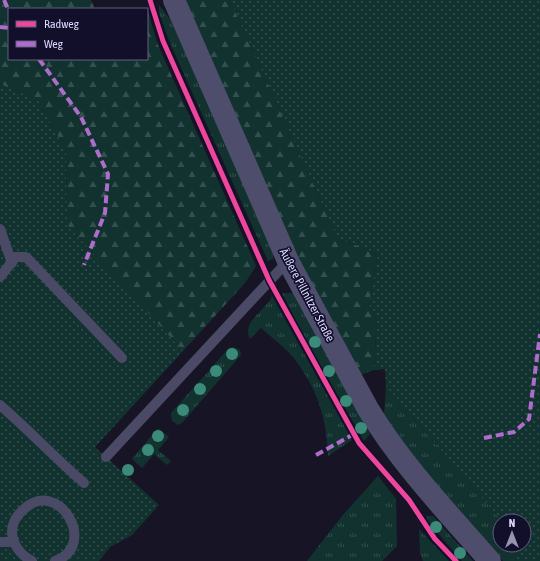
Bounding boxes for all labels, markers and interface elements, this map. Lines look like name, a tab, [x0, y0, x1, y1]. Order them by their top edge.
legend	[8, 8, 148, 60]
text: Radweg	[44, 17, 80, 31]
text: Weg	[44, 37, 64, 51]
street label: Äußere Pillnitzer Straße	[277, 246, 337, 344]
north arrow	[492, 513, 532, 553]
text: N	[509, 517, 515, 529]

